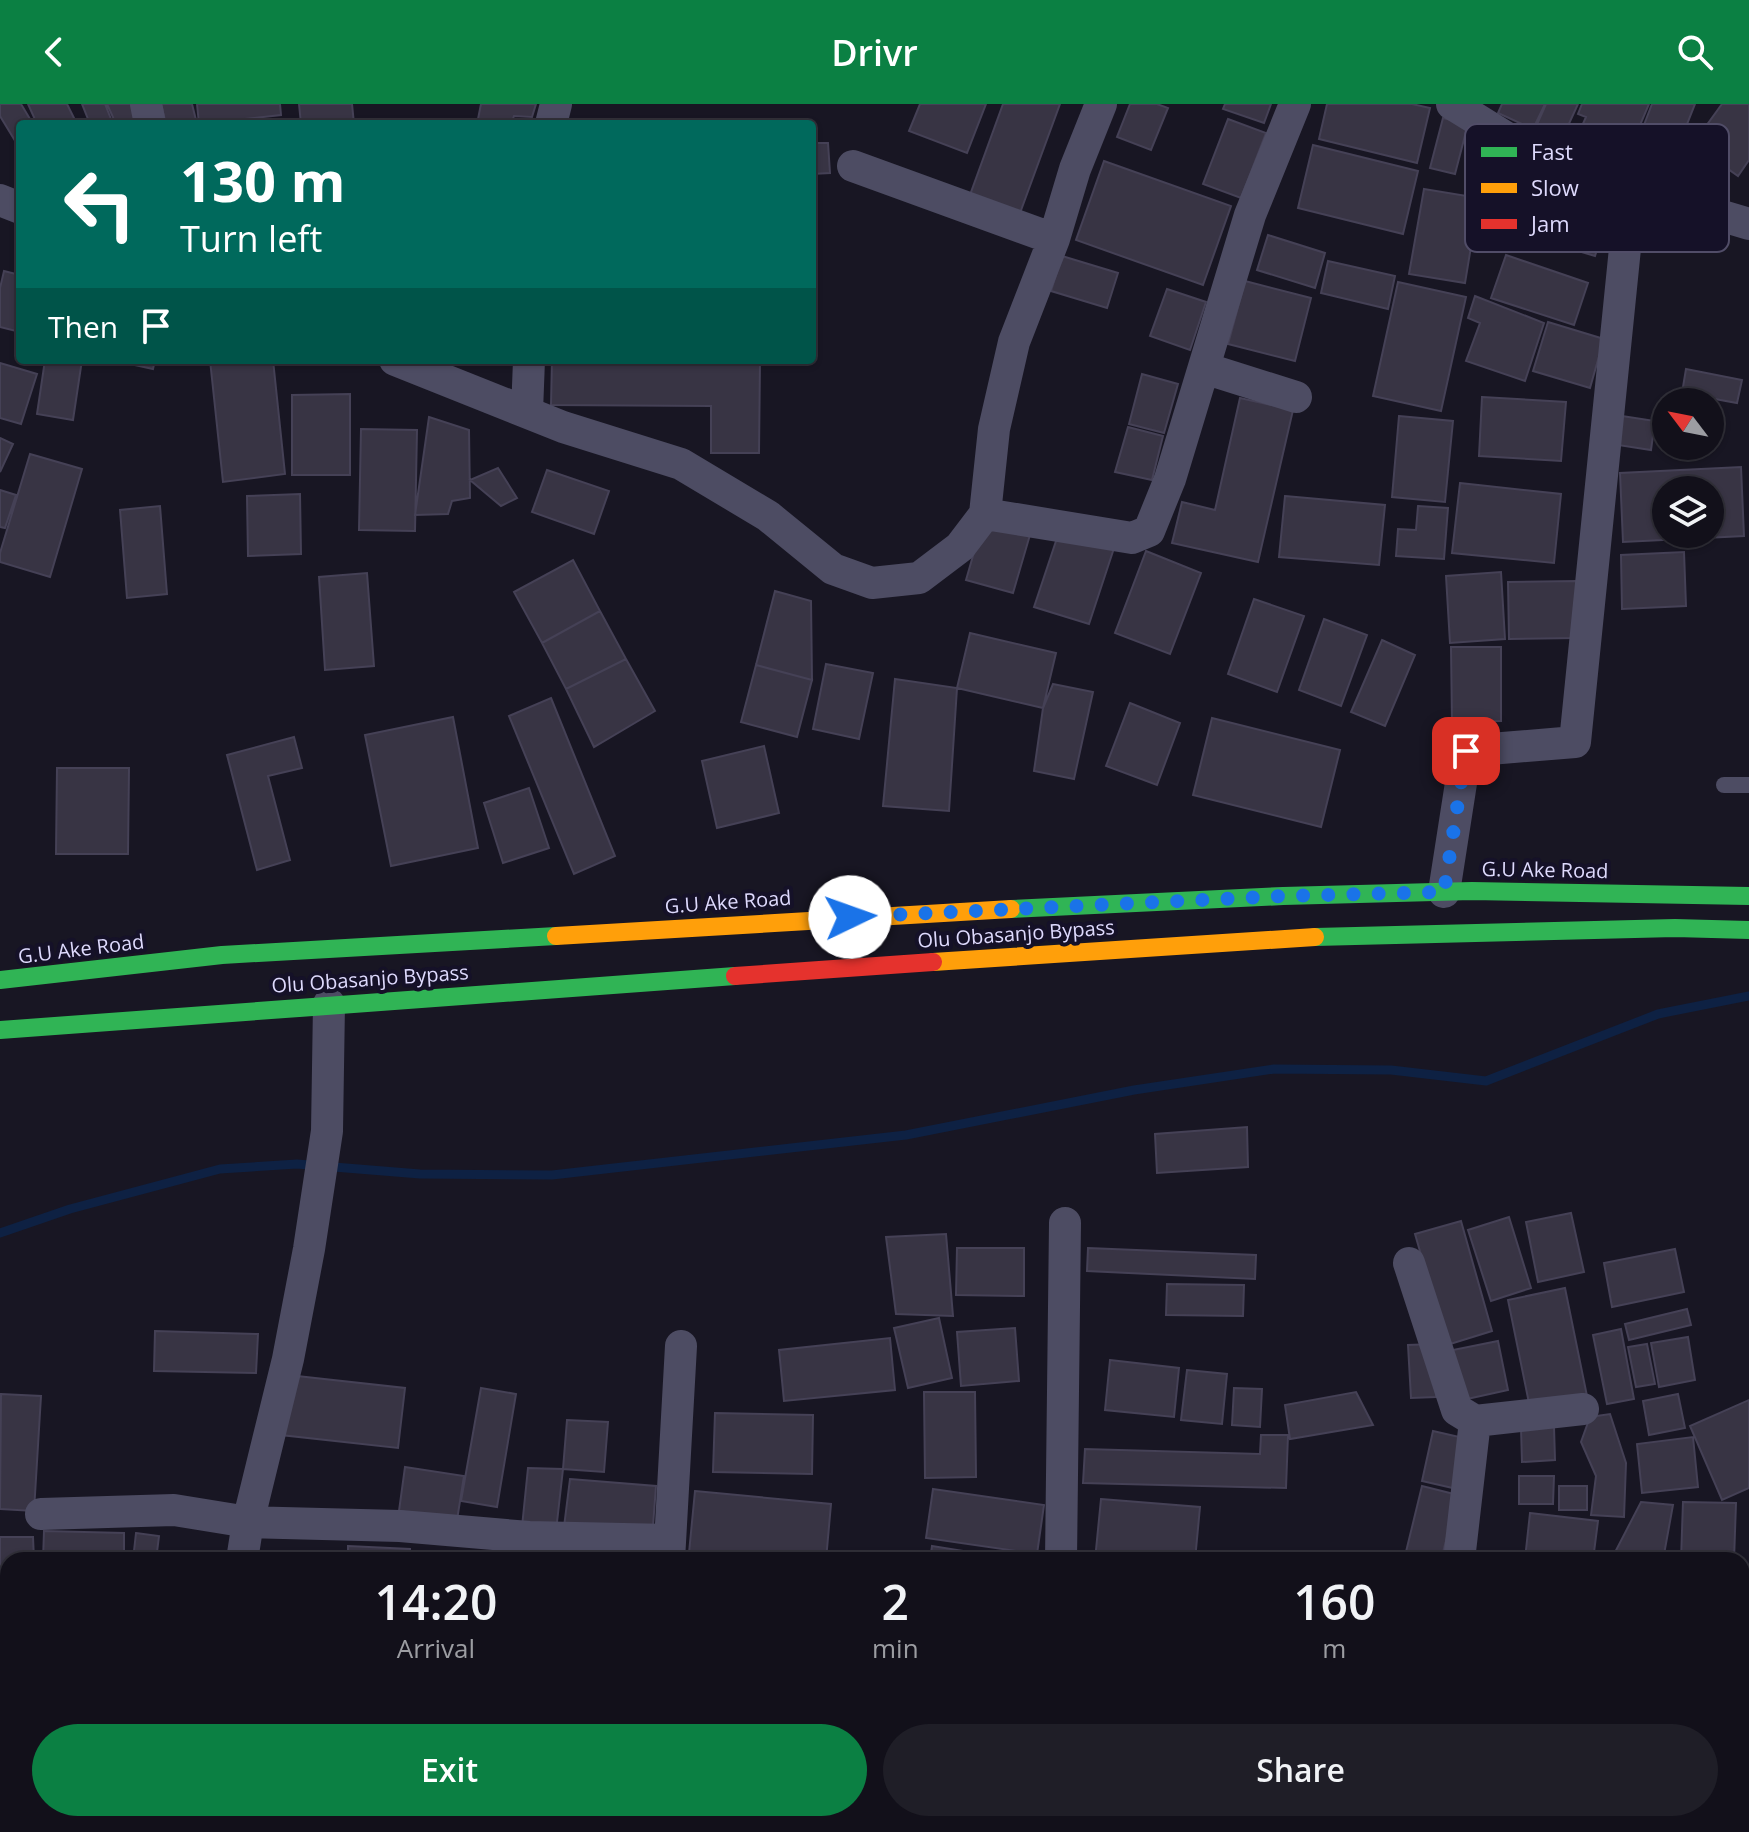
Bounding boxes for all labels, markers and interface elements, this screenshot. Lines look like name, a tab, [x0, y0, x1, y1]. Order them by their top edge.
text: Drivr	[831, 28, 918, 77]
icon: back	[32, 30, 76, 74]
icon: search	[1673, 30, 1717, 74]
legend	[1465, 124, 1729, 252]
text: Fast	[1531, 136, 1573, 166]
text: 130 m	[180, 142, 346, 218]
icon: left	[48, 152, 152, 256]
text: Slow	[1531, 172, 1579, 202]
text: Jam	[1529, 208, 1570, 238]
text: Turn left	[180, 214, 322, 263]
icon: arrive	[134, 304, 178, 348]
text: Then	[48, 306, 118, 347]
north arrow	[1652, 388, 1724, 460]
map controls	[1652, 388, 1724, 548]
button: layers	[1652, 476, 1724, 548]
pin	[1432, 717, 1500, 785]
icon: arrive	[1444, 729, 1488, 773]
street label: G.U Ake Road	[1481, 855, 1609, 884]
position arrow	[808, 875, 892, 959]
street label: G.U Ake Road	[664, 884, 792, 919]
street label: Olu Obasanjo Bypass	[917, 913, 1115, 954]
street label: G.U Ake Road	[16, 927, 146, 970]
street label: Olu Obasanjo Bypass	[271, 958, 469, 999]
text: 14:20	[375, 1569, 497, 1634]
text: 2	[882, 1569, 909, 1634]
text: 160	[1293, 1569, 1375, 1634]
text: Arrival	[397, 1630, 475, 1666]
text: min	[872, 1630, 919, 1666]
text: m	[1322, 1630, 1346, 1666]
button: Exit	[32, 1724, 867, 1816]
button: Share	[883, 1724, 1718, 1816]

